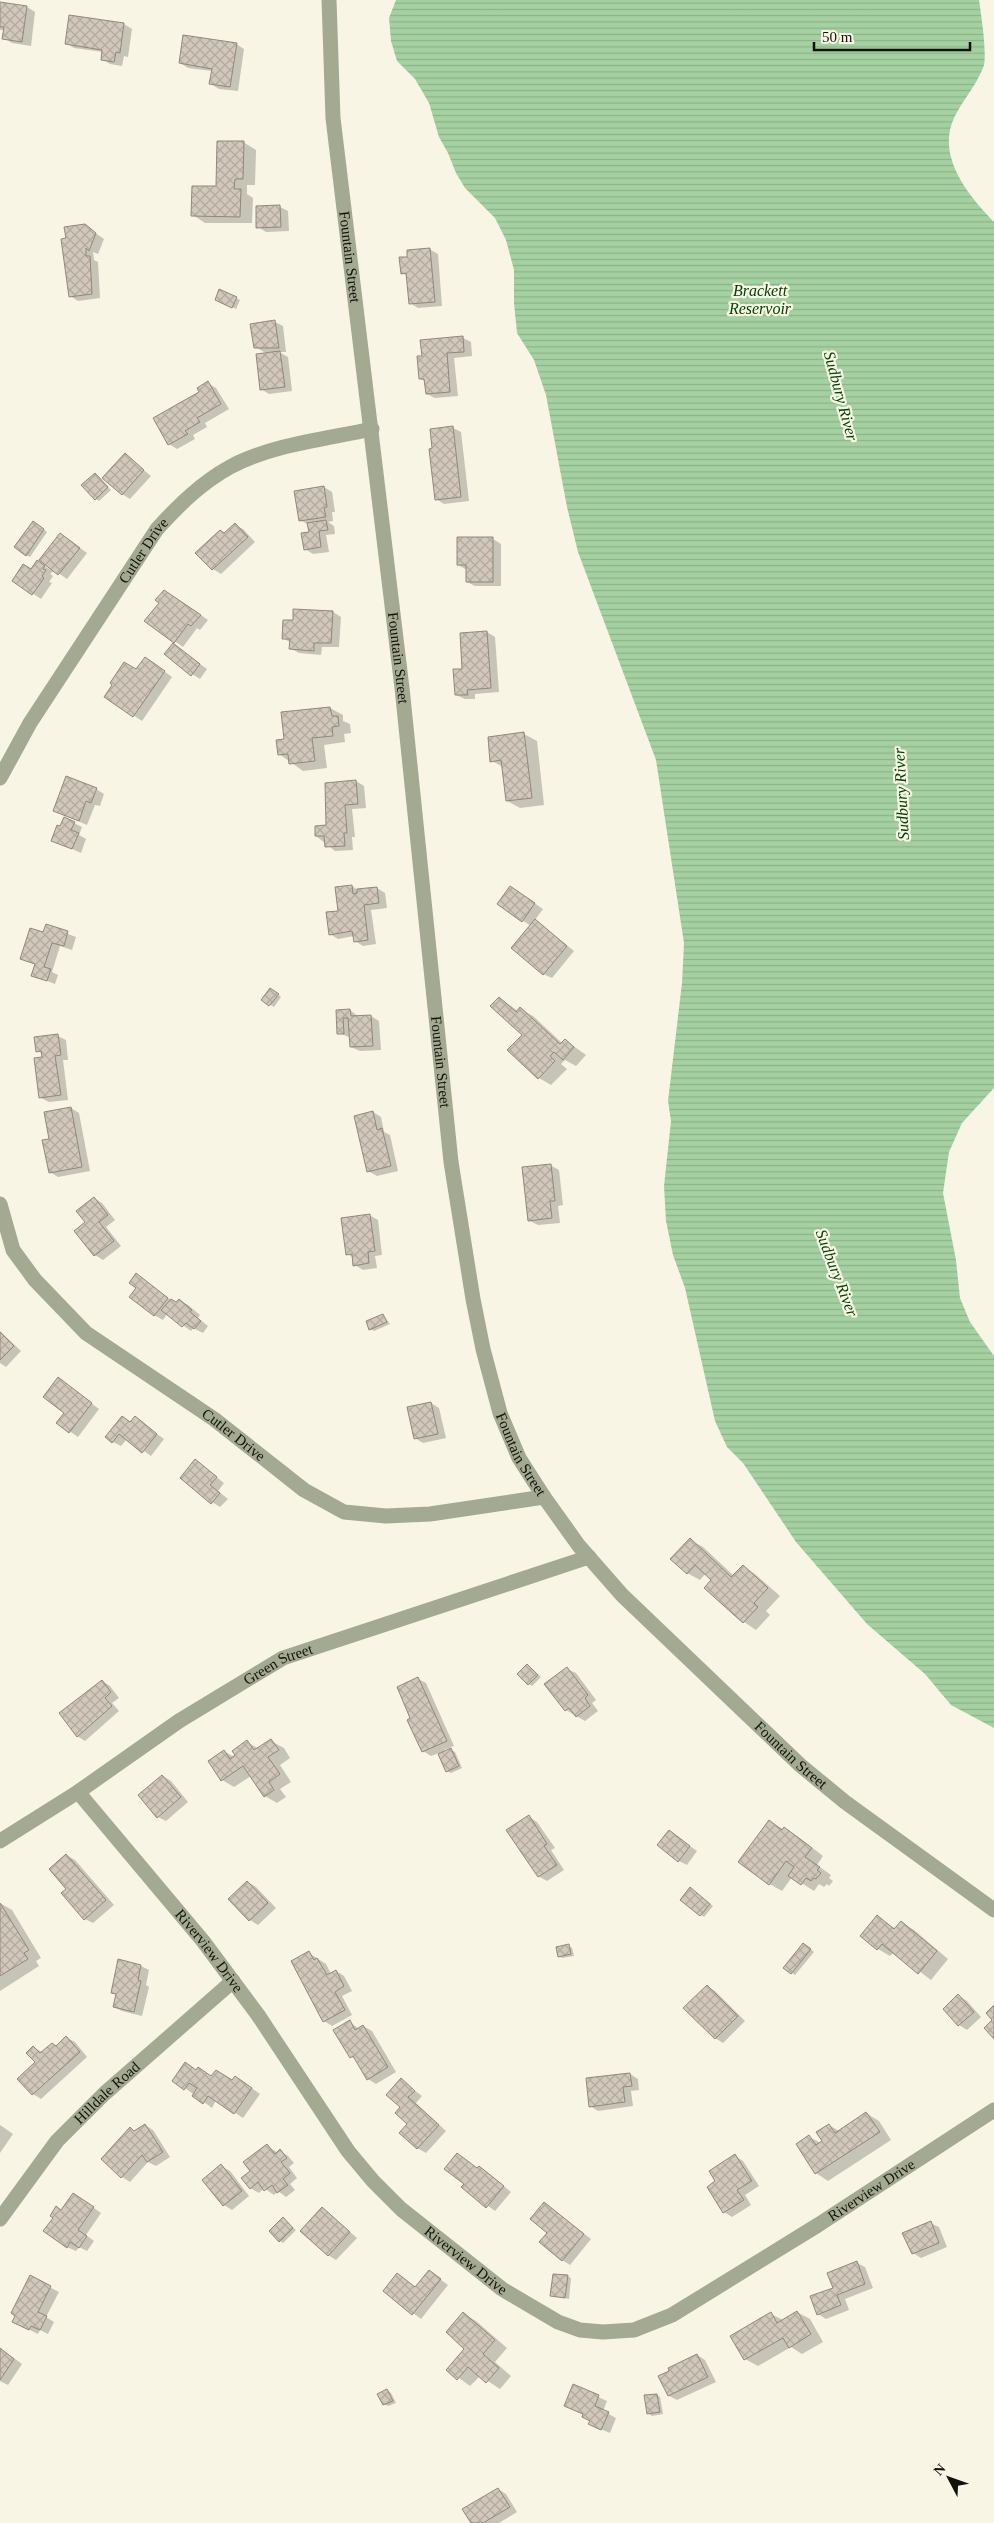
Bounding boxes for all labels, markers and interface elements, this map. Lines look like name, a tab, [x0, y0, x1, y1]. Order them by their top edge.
scale bar	[814, 20, 970, 52]
text: 50 m	[822, 29, 853, 45]
street label: Fountain Street	[336, 210, 363, 304]
water label: Brackett Reservoir	[728, 282, 792, 317]
water label: Sudbury River	[820, 349, 861, 444]
street label: Cutler Drive	[116, 514, 171, 586]
street label: Fountain Street	[385, 611, 412, 705]
water label: Sudbury River	[890, 747, 913, 840]
street label: Fountain Street	[428, 1015, 453, 1109]
water label: Sudbury River	[812, 1227, 862, 1320]
street label: Cutler Drive	[199, 1405, 269, 1464]
street label: Fountain Street	[493, 1410, 550, 1500]
street label: Green Street	[240, 1641, 315, 1688]
street label: Fountain Street	[751, 1718, 831, 1792]
street label: Riverview Drive	[172, 1906, 246, 1996]
street label: Hilldale Road	[71, 2058, 143, 2127]
street label: Riverview Drive	[825, 2156, 918, 2224]
street label: Riverview Drive	[421, 2223, 510, 2298]
north arrow	[924, 2453, 974, 2503]
text: N	[931, 2461, 949, 2479]

